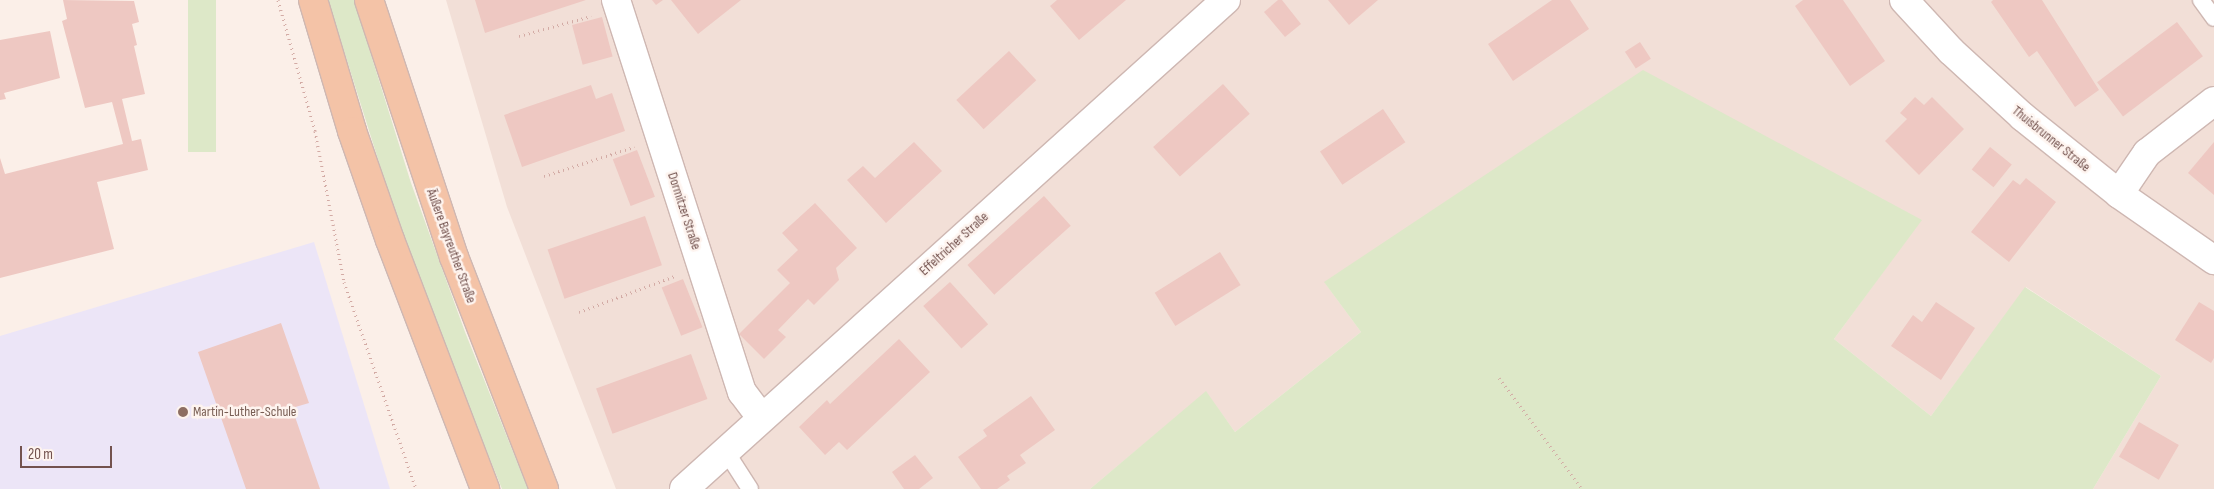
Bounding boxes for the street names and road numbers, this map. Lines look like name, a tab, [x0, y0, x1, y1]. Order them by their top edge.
street label: Thuisbrunner Straße	[2009, 102, 2093, 176]
street label: Dormitzer Straße	[664, 170, 704, 252]
street label: Äußere Bayreuther Straße	[423, 187, 479, 305]
street label: Effeltricher Straße	[916, 209, 992, 279]

